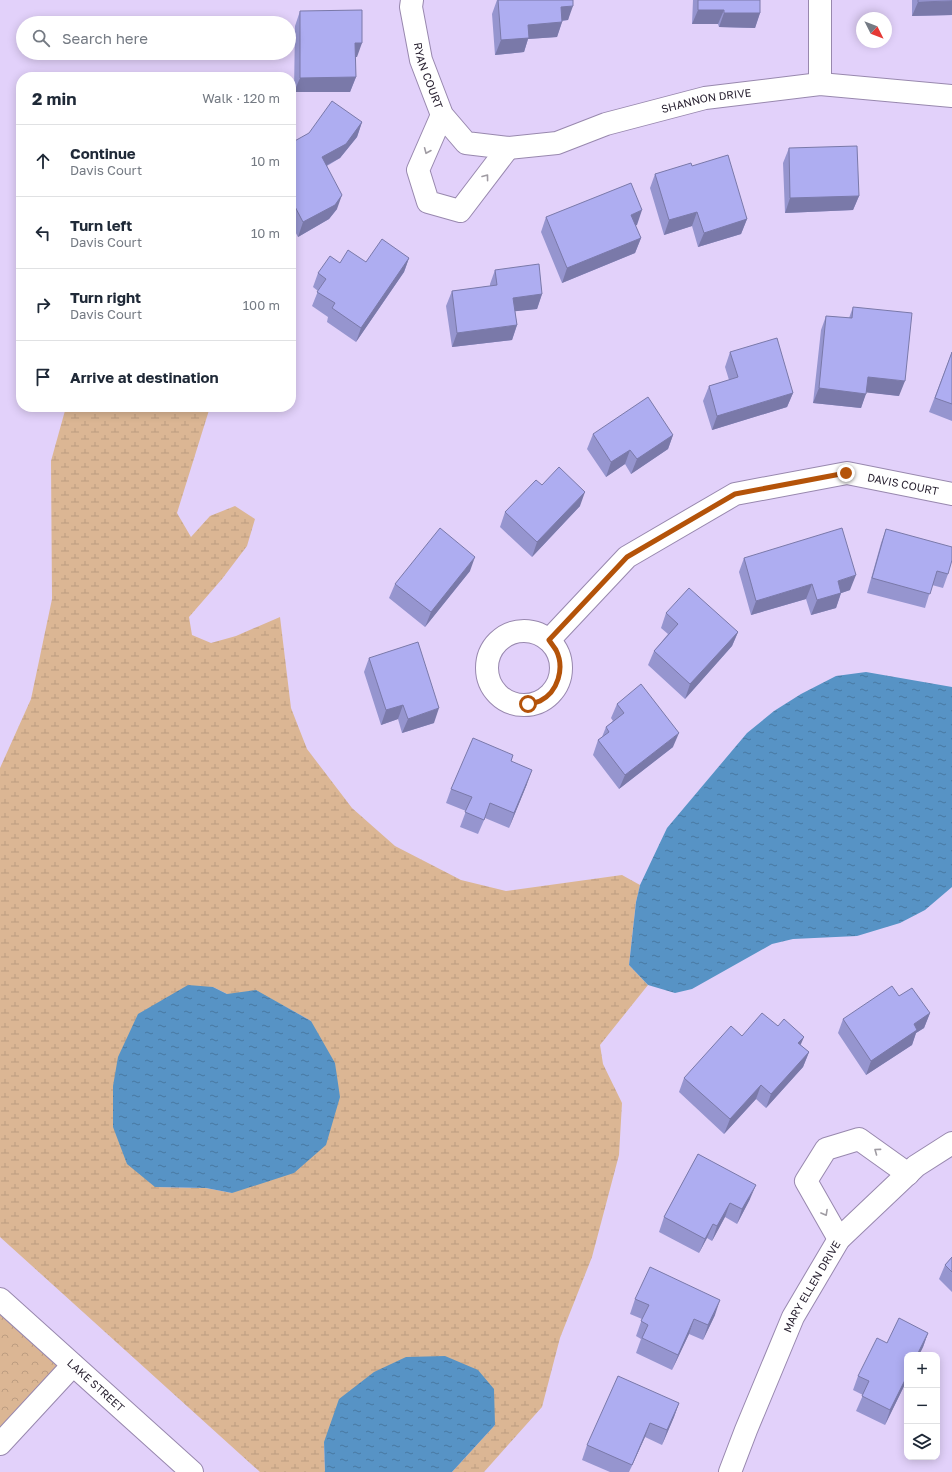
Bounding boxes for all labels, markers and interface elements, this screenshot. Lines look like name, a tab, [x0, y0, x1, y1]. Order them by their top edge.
north arrow	[856, 12, 892, 48]
search box	[16, 16, 296, 60]
icon: search	[30, 27, 52, 49]
text: Search here	[62, 29, 148, 47]
street label: RYAN COURT	[412, 41, 446, 111]
street label: SHANNON DRIVE	[660, 85, 752, 115]
text: 2 min	[32, 88, 76, 109]
text: Walk · 120 m	[202, 90, 280, 106]
text: Continue	[70, 144, 136, 162]
one-way arrow	[423, 147, 431, 154]
icon: ahead	[32, 150, 54, 172]
text: 10 m	[251, 153, 280, 169]
text: Davis Court	[70, 162, 142, 178]
one-way arrow	[481, 175, 488, 182]
text: Turn left	[70, 216, 132, 234]
icon: left	[32, 222, 54, 244]
text: 10 m	[251, 225, 280, 241]
text: Davis Court	[70, 234, 142, 250]
text: Turn right	[70, 288, 141, 306]
icon: right	[32, 294, 54, 316]
text: 100 m	[243, 297, 280, 313]
text: Davis Court	[70, 306, 142, 322]
icon: arrive	[32, 366, 54, 388]
text: Arrive at destination	[70, 368, 219, 386]
route end	[837, 464, 855, 482]
street label: DAVIS COURT	[866, 470, 940, 497]
route start	[519, 695, 537, 713]
one-way arrow	[874, 1149, 881, 1156]
one-way arrow	[820, 1209, 827, 1216]
street label: MARY ELLEN DRIVE	[780, 1238, 843, 1334]
map controls	[904, 1352, 940, 1460]
button: +	[904, 1352, 940, 1388]
street label: LAKE STREET	[65, 1356, 128, 1414]
button: −	[904, 1388, 940, 1424]
button: layers	[904, 1424, 940, 1460]

